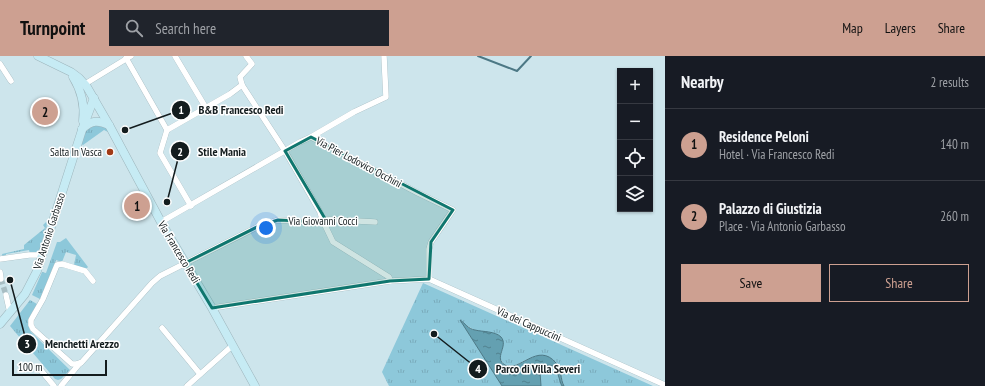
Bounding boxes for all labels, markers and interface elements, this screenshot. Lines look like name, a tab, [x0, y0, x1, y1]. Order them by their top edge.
search box	[109, 10, 389, 46]
text: Turnpoint	[20, 16, 85, 40]
icon: search	[123, 17, 145, 39]
text: Search here	[155, 19, 216, 38]
text: Map	[842, 19, 863, 37]
text: Layers	[885, 19, 916, 37]
text: Share	[938, 19, 965, 37]
map controls	[617, 68, 653, 212]
button: +	[617, 68, 653, 104]
text: Nearby	[681, 71, 724, 93]
text: 2 results	[930, 74, 969, 91]
pin: 2	[32, 97, 58, 127]
callout: B&B Francesco Redi	[171, 98, 292, 122]
text: 1	[178, 102, 184, 117]
text: B&B Francesco Redi	[198, 102, 284, 117]
button: −	[617, 104, 653, 140]
text: Residence Peloni	[719, 127, 809, 146]
street label: Via Pier Lodovico Occhini	[313, 133, 404, 191]
text: 1	[691, 136, 697, 153]
text: 140 m	[940, 136, 969, 153]
callout: Stile Mania	[170, 139, 254, 163]
button: locate	[617, 140, 653, 176]
text: 2	[177, 144, 183, 159]
text: Stile Mania	[198, 144, 246, 159]
place label: Salta In Vasca	[50, 145, 102, 159]
text: Hotel · Via Francesco Redi	[719, 146, 835, 163]
marker: Salta In Vasca	[105, 147, 115, 157]
button: layers	[617, 176, 653, 212]
street label: Via Antonio Garbasso	[30, 191, 68, 272]
pin: 1	[124, 191, 150, 221]
text: Palazzo di Giustizia	[719, 199, 822, 218]
text: 2	[691, 208, 697, 225]
text: 260 m	[940, 208, 969, 225]
street label: Via Giovanni Cocci	[287, 214, 358, 228]
street label: Via Francesco Redi	[154, 217, 203, 286]
your location	[256, 218, 276, 238]
text: Place · Via Antonio Garbasso	[719, 218, 846, 235]
button: Save	[681, 264, 821, 302]
button: Share	[829, 264, 969, 302]
street label: Via dei Cappuccini	[494, 303, 563, 344]
callout: Menchetti Arezzo	[17, 332, 127, 356]
text: 3	[24, 336, 30, 351]
text: Menchetti Arezzo	[45, 336, 120, 351]
callout: Parco di Villa Severi	[468, 357, 589, 381]
scale bar	[12, 358, 107, 377]
text: 100 m	[18, 360, 42, 374]
text: 4	[475, 361, 481, 376]
text: Parco di Villa Severi	[496, 361, 580, 376]

